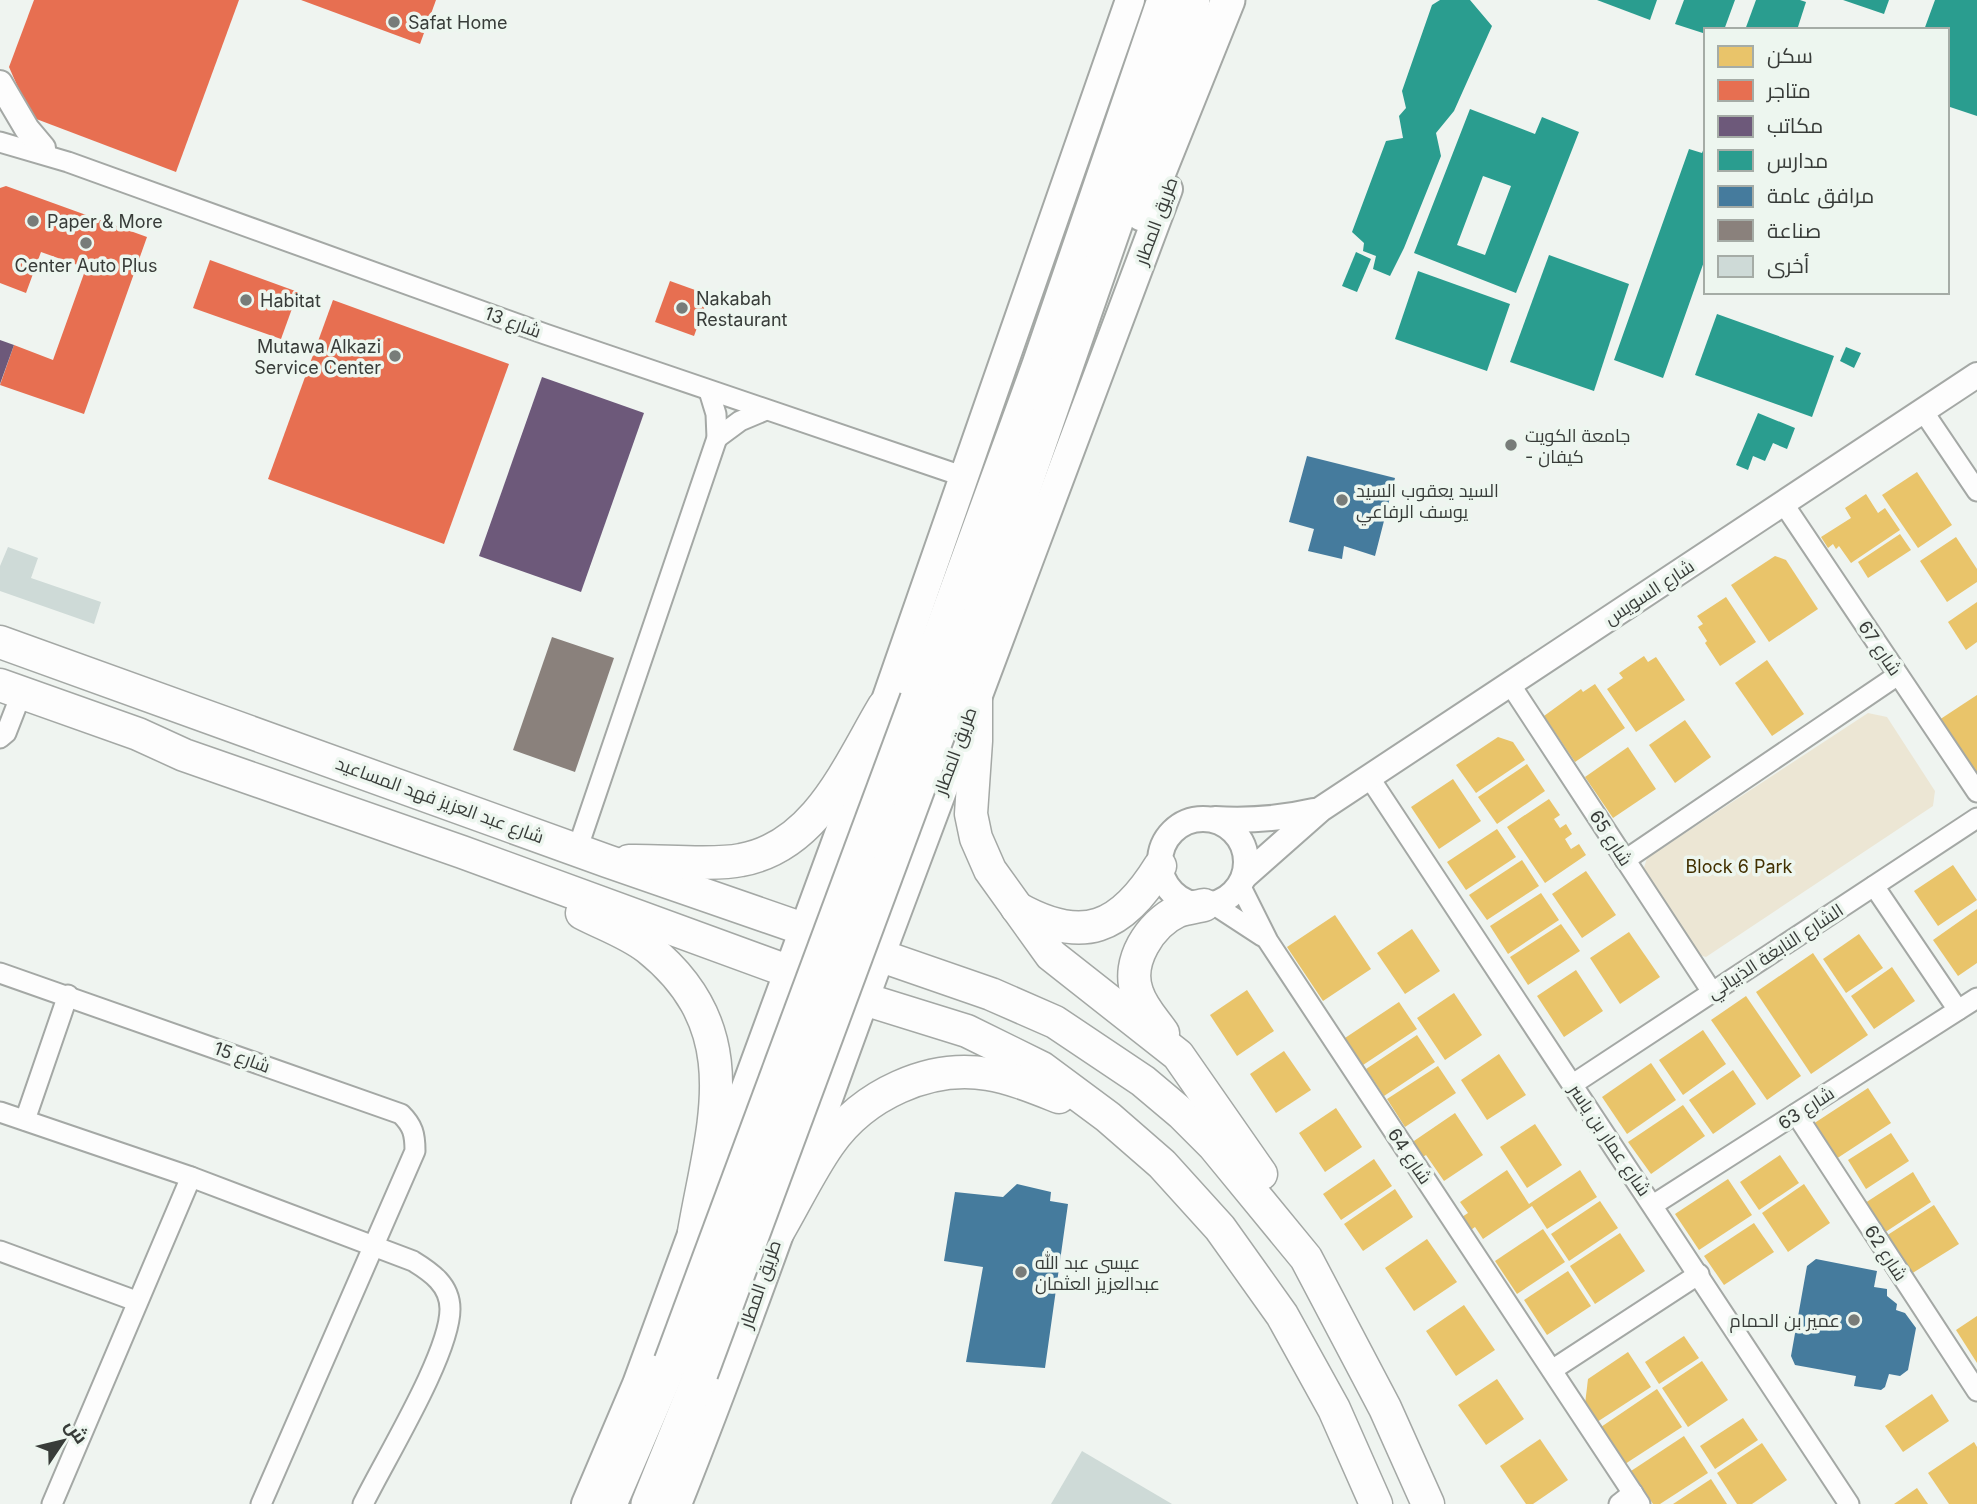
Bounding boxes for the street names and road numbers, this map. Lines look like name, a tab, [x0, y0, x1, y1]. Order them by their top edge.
street label: طريق المطار	[1130, 174, 1183, 269]
street label: شارع 13	[481, 302, 544, 344]
street label: شارع السويس	[1600, 555, 1699, 630]
street label: شارع 67	[1852, 617, 1906, 680]
street label: طريق المطار	[929, 704, 982, 799]
street label: شارع عبد العزيز فهد المساعيد	[332, 753, 547, 849]
street label: شارع 65	[1584, 806, 1637, 871]
street label: الشارع النابغة الذبياني	[1703, 899, 1849, 1006]
street label: شارع 15	[210, 1037, 273, 1079]
street label: شارع عمار بن ياسر	[1563, 1079, 1655, 1201]
street label: شارع 63	[1774, 1082, 1839, 1135]
street label: شارع 64	[1382, 1124, 1436, 1189]
street label: شارع 62	[1859, 1221, 1912, 1286]
street label: طريق المطار	[735, 1237, 787, 1332]

